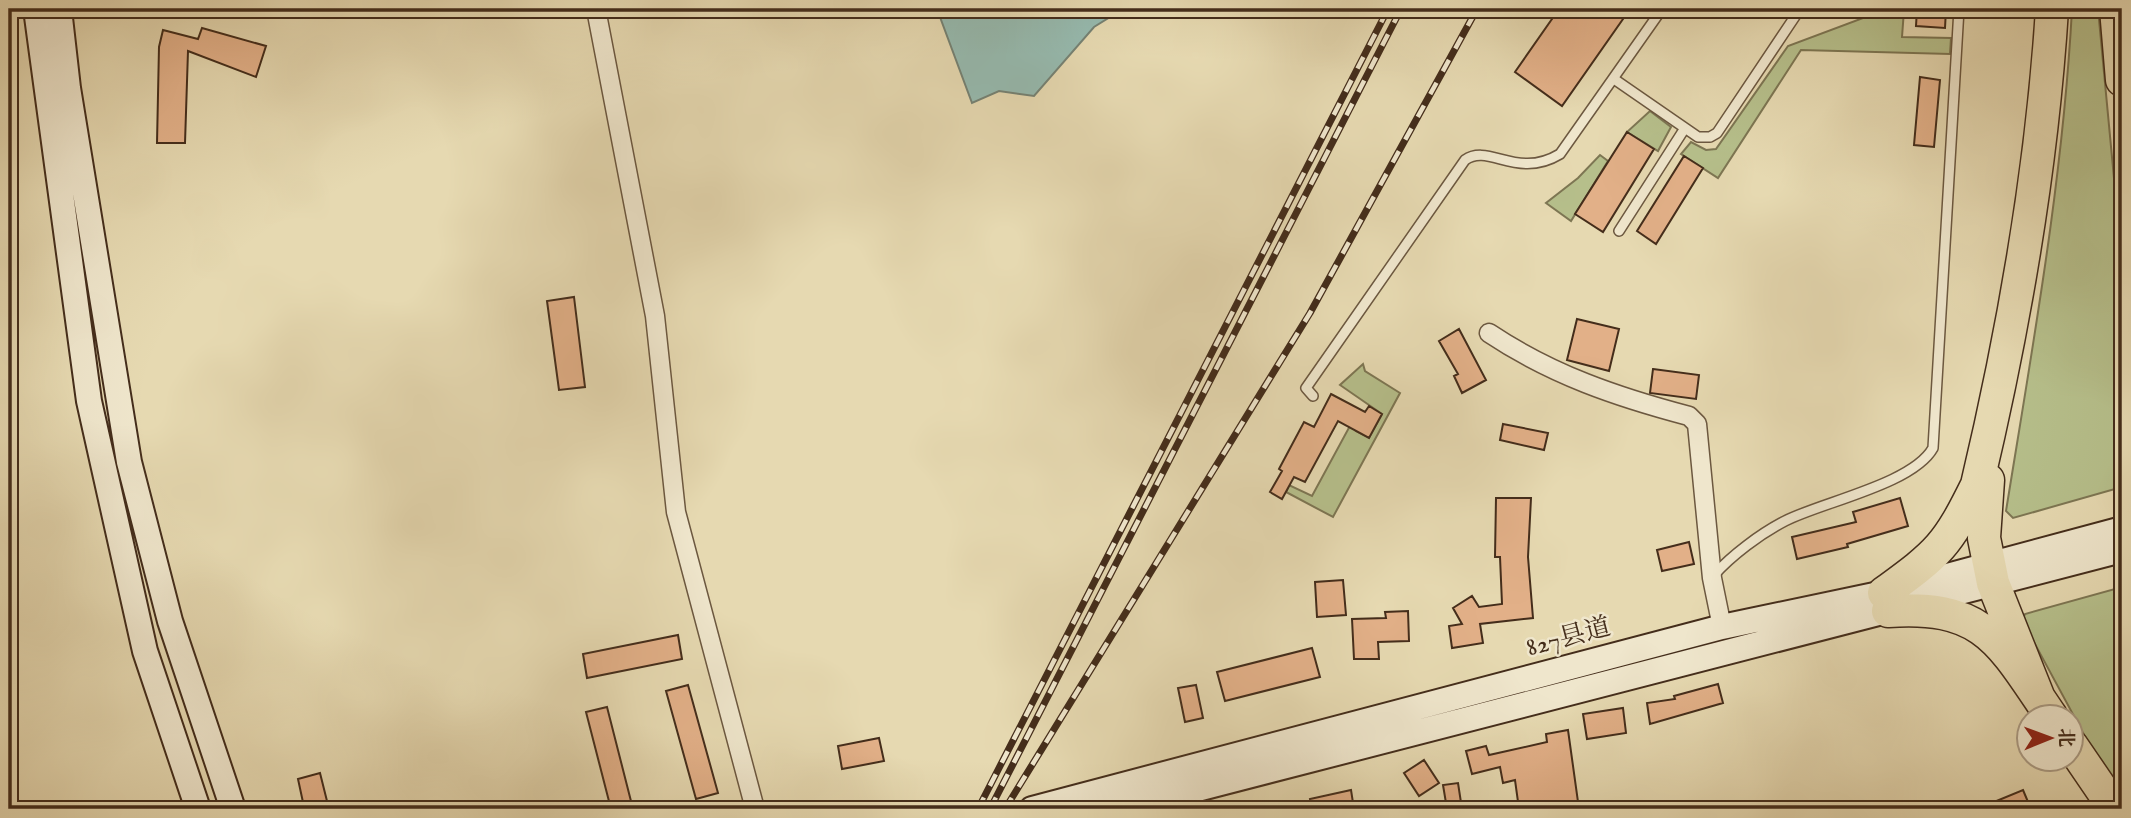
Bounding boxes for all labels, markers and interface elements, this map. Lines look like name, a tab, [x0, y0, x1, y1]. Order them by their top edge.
street label: 827县道	[1522, 610, 1614, 665]
north arrow	[2016, 702, 2086, 772]
text: 北	[2053, 728, 2077, 747]

